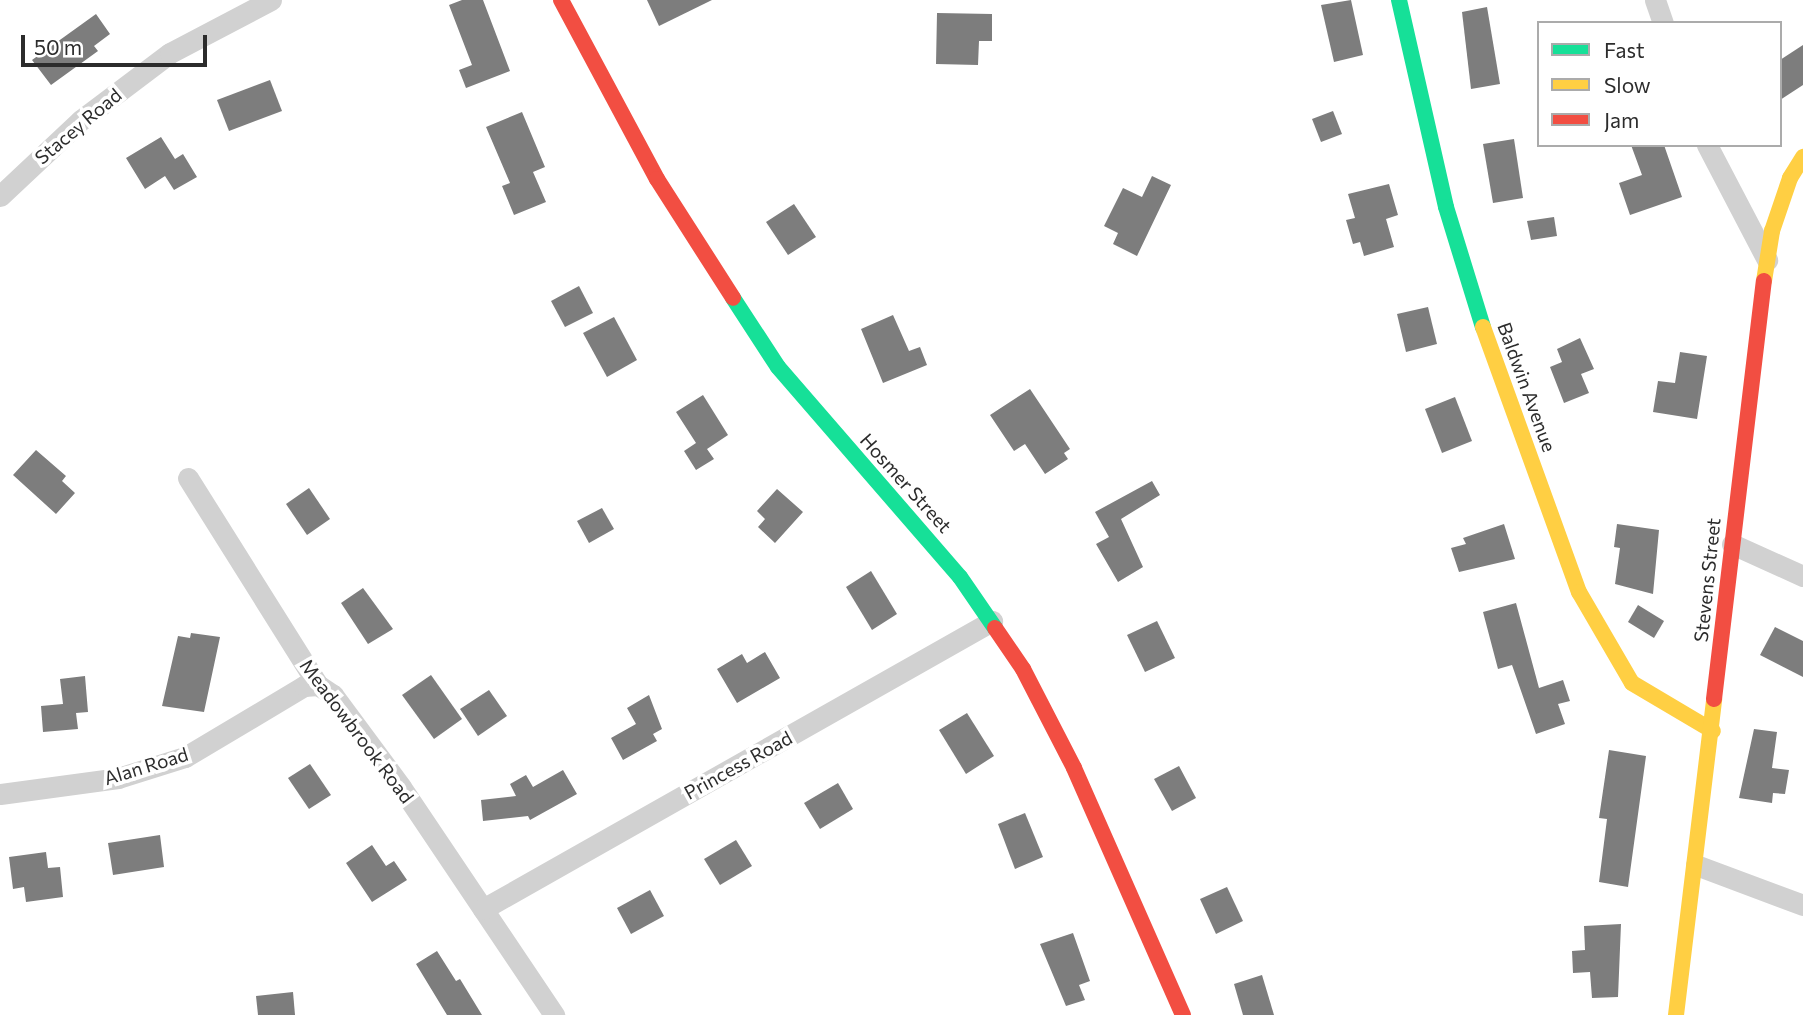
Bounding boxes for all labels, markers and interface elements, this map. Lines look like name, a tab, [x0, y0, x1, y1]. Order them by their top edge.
scale bar	[24, 21, 210, 65]
legend	[1537, 21, 1782, 147]
text: 50 m	[34, 34, 82, 59]
text: Fast	[1604, 37, 1645, 62]
text: Slow	[1604, 72, 1651, 97]
street label: Stacey Road	[30, 83, 126, 169]
text: Jam	[1604, 107, 1639, 132]
street label: Baldwin Avenue	[1493, 319, 1561, 455]
street label: Hosmer Street	[856, 429, 956, 537]
street label: Stevens Street	[1689, 517, 1725, 643]
street label: Meadowbrook Road	[295, 654, 419, 808]
street label: Princess Road	[680, 726, 796, 804]
street label: Alan Road	[101, 742, 191, 790]

